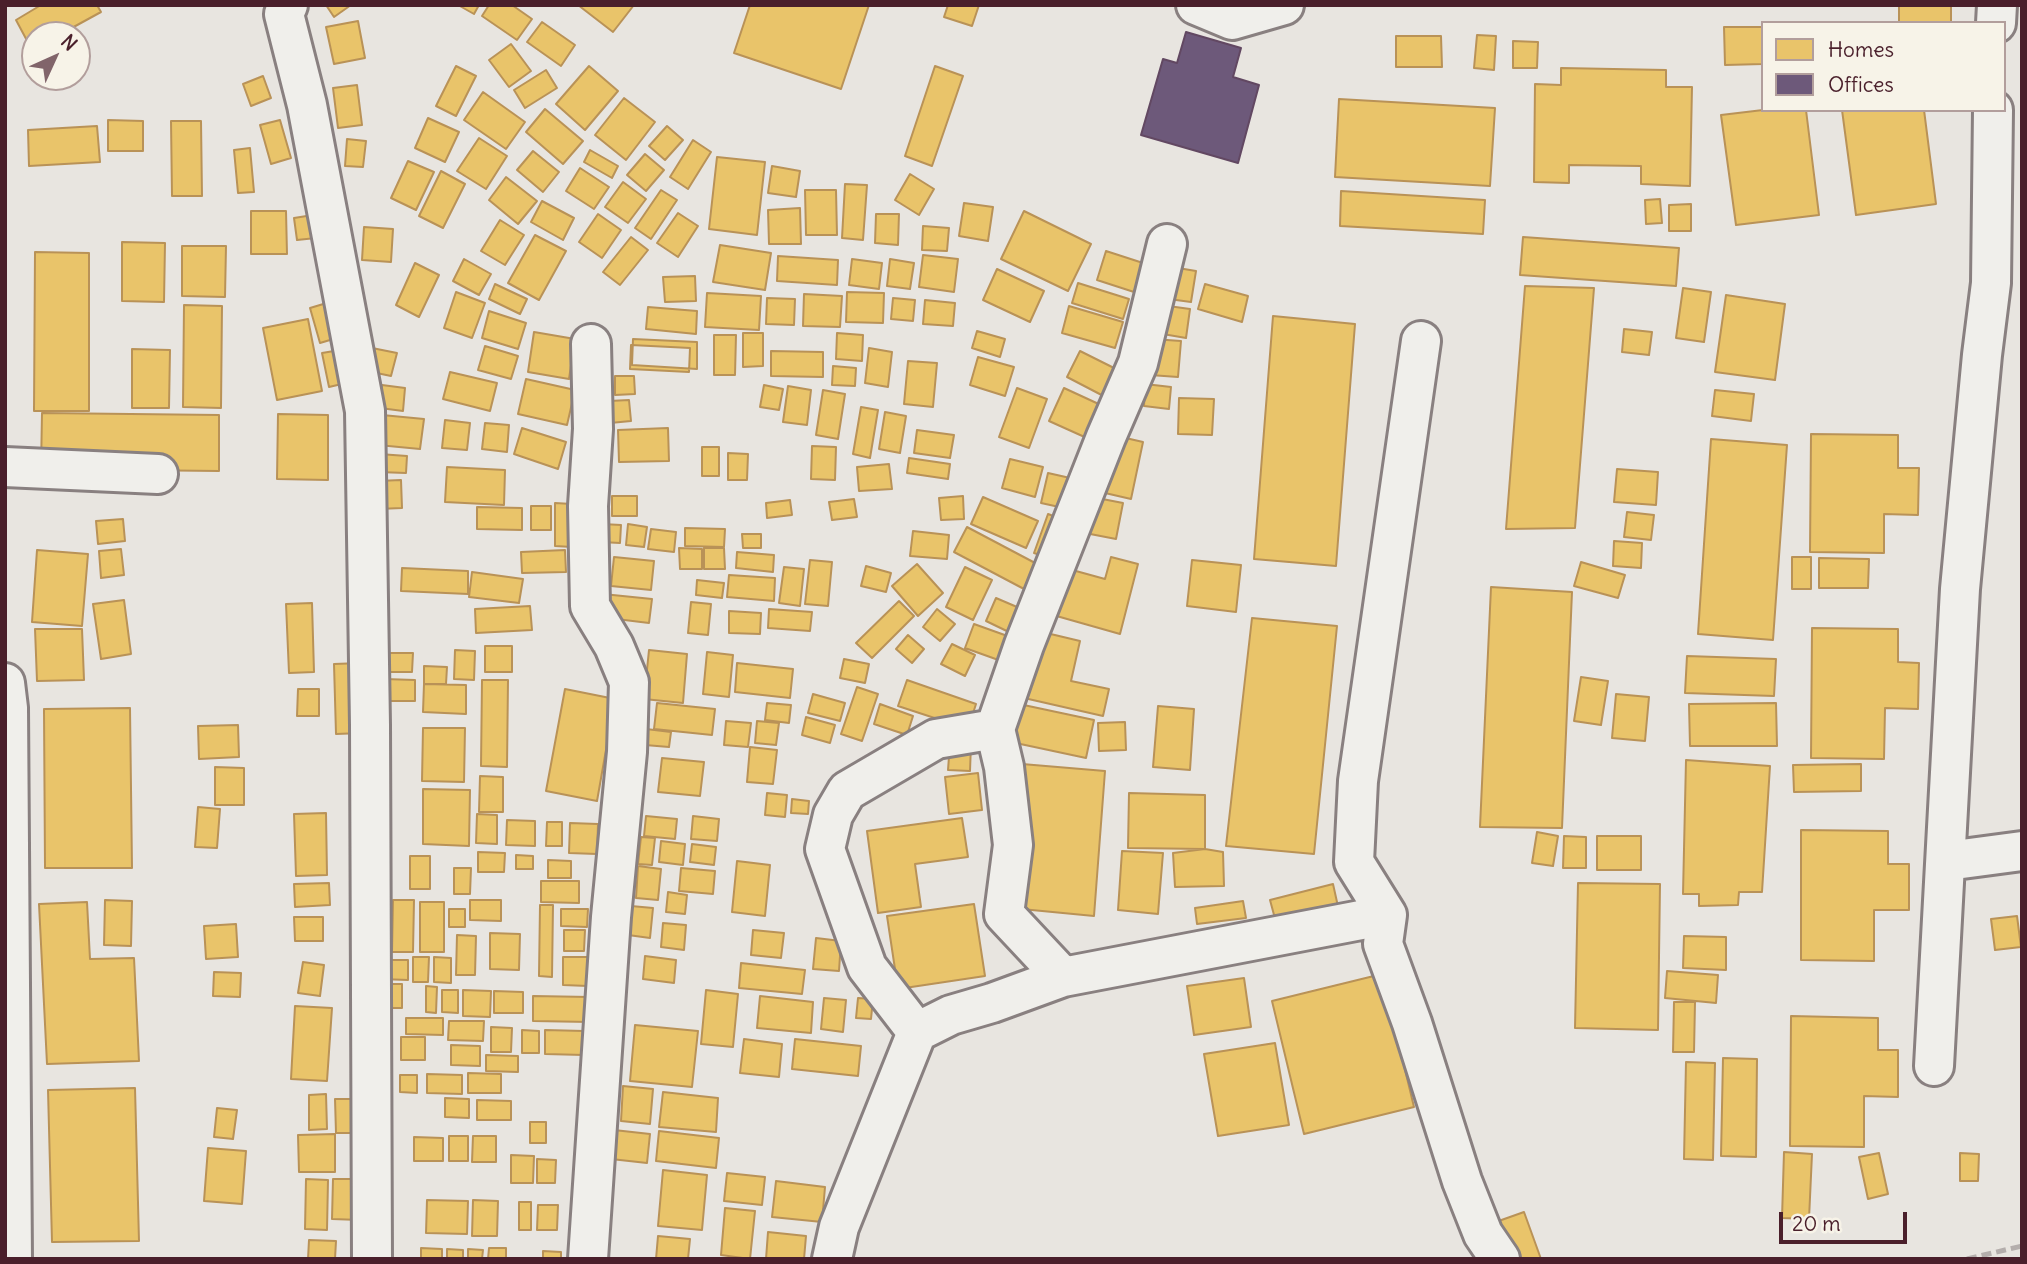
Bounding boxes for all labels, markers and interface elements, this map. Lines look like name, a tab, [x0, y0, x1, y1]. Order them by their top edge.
north arrow	[21, 21, 91, 91]
legend	[1761, 21, 2006, 112]
text: N	[56, 29, 83, 56]
text: Homes	[1828, 36, 1894, 63]
text: Offices	[1828, 71, 1894, 98]
scale bar	[1782, 1198, 1910, 1242]
text: 20 m	[1792, 1210, 1841, 1237]

